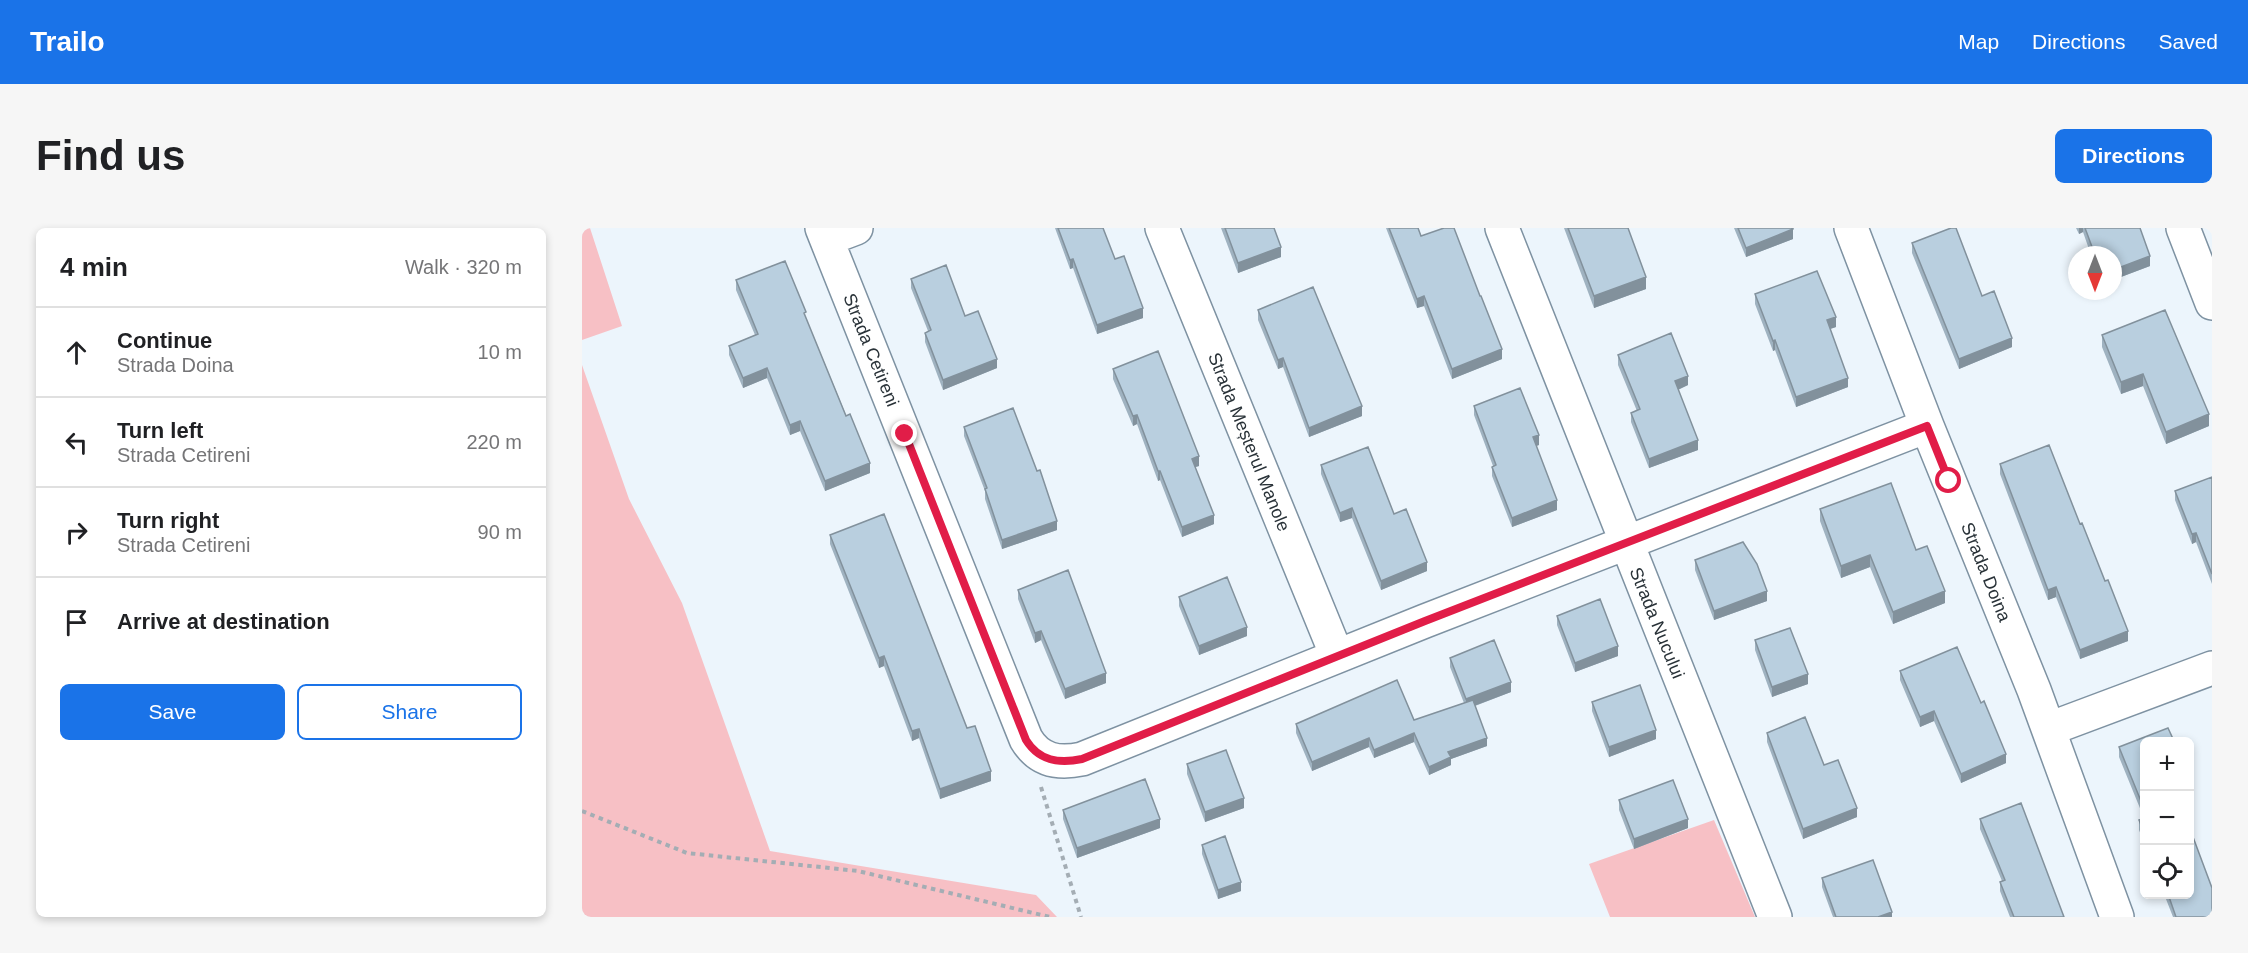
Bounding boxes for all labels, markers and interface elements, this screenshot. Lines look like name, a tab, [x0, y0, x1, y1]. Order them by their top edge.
text: Trailo	[30, 26, 105, 57]
text: Map	[1958, 30, 1999, 53]
text: Directions	[2032, 30, 2125, 53]
text: Saved	[2158, 30, 2218, 53]
button: Directions	[2055, 129, 2212, 183]
text: Find us	[36, 132, 185, 179]
north arrow	[2068, 246, 2122, 300]
text: 4 min	[60, 252, 128, 282]
text: Walk · 320 m	[405, 256, 522, 278]
street label: Strada Cetireni	[839, 291, 903, 409]
text: Continue	[117, 328, 212, 353]
icon: ahead	[60, 336, 93, 369]
text: 10 m	[478, 341, 522, 363]
street label: Strada Meșterul Manole	[1204, 350, 1294, 534]
text: Strada Doina	[117, 354, 234, 376]
text: Turn left	[117, 418, 203, 443]
route end	[891, 420, 917, 446]
icon: left	[60, 426, 93, 459]
text: 220 m	[466, 431, 522, 453]
text: Strada Cetireni	[117, 444, 250, 466]
route start	[1935, 467, 1961, 493]
text: Turn right	[117, 508, 219, 533]
icon: right	[60, 516, 93, 549]
street label: Strada Doina	[1957, 520, 2015, 625]
text: 90 m	[478, 521, 522, 543]
text: Strada Cetireni	[117, 534, 250, 556]
street label: Strada Nucului	[1626, 565, 1688, 681]
icon: arrive	[60, 606, 93, 639]
text: Arrive at destination	[117, 609, 330, 634]
button: Save	[60, 684, 285, 740]
button: Share	[297, 684, 522, 740]
map controls	[2140, 737, 2194, 899]
button: +	[2140, 737, 2194, 791]
button: −	[2140, 791, 2194, 845]
button: locate	[2140, 845, 2194, 899]

